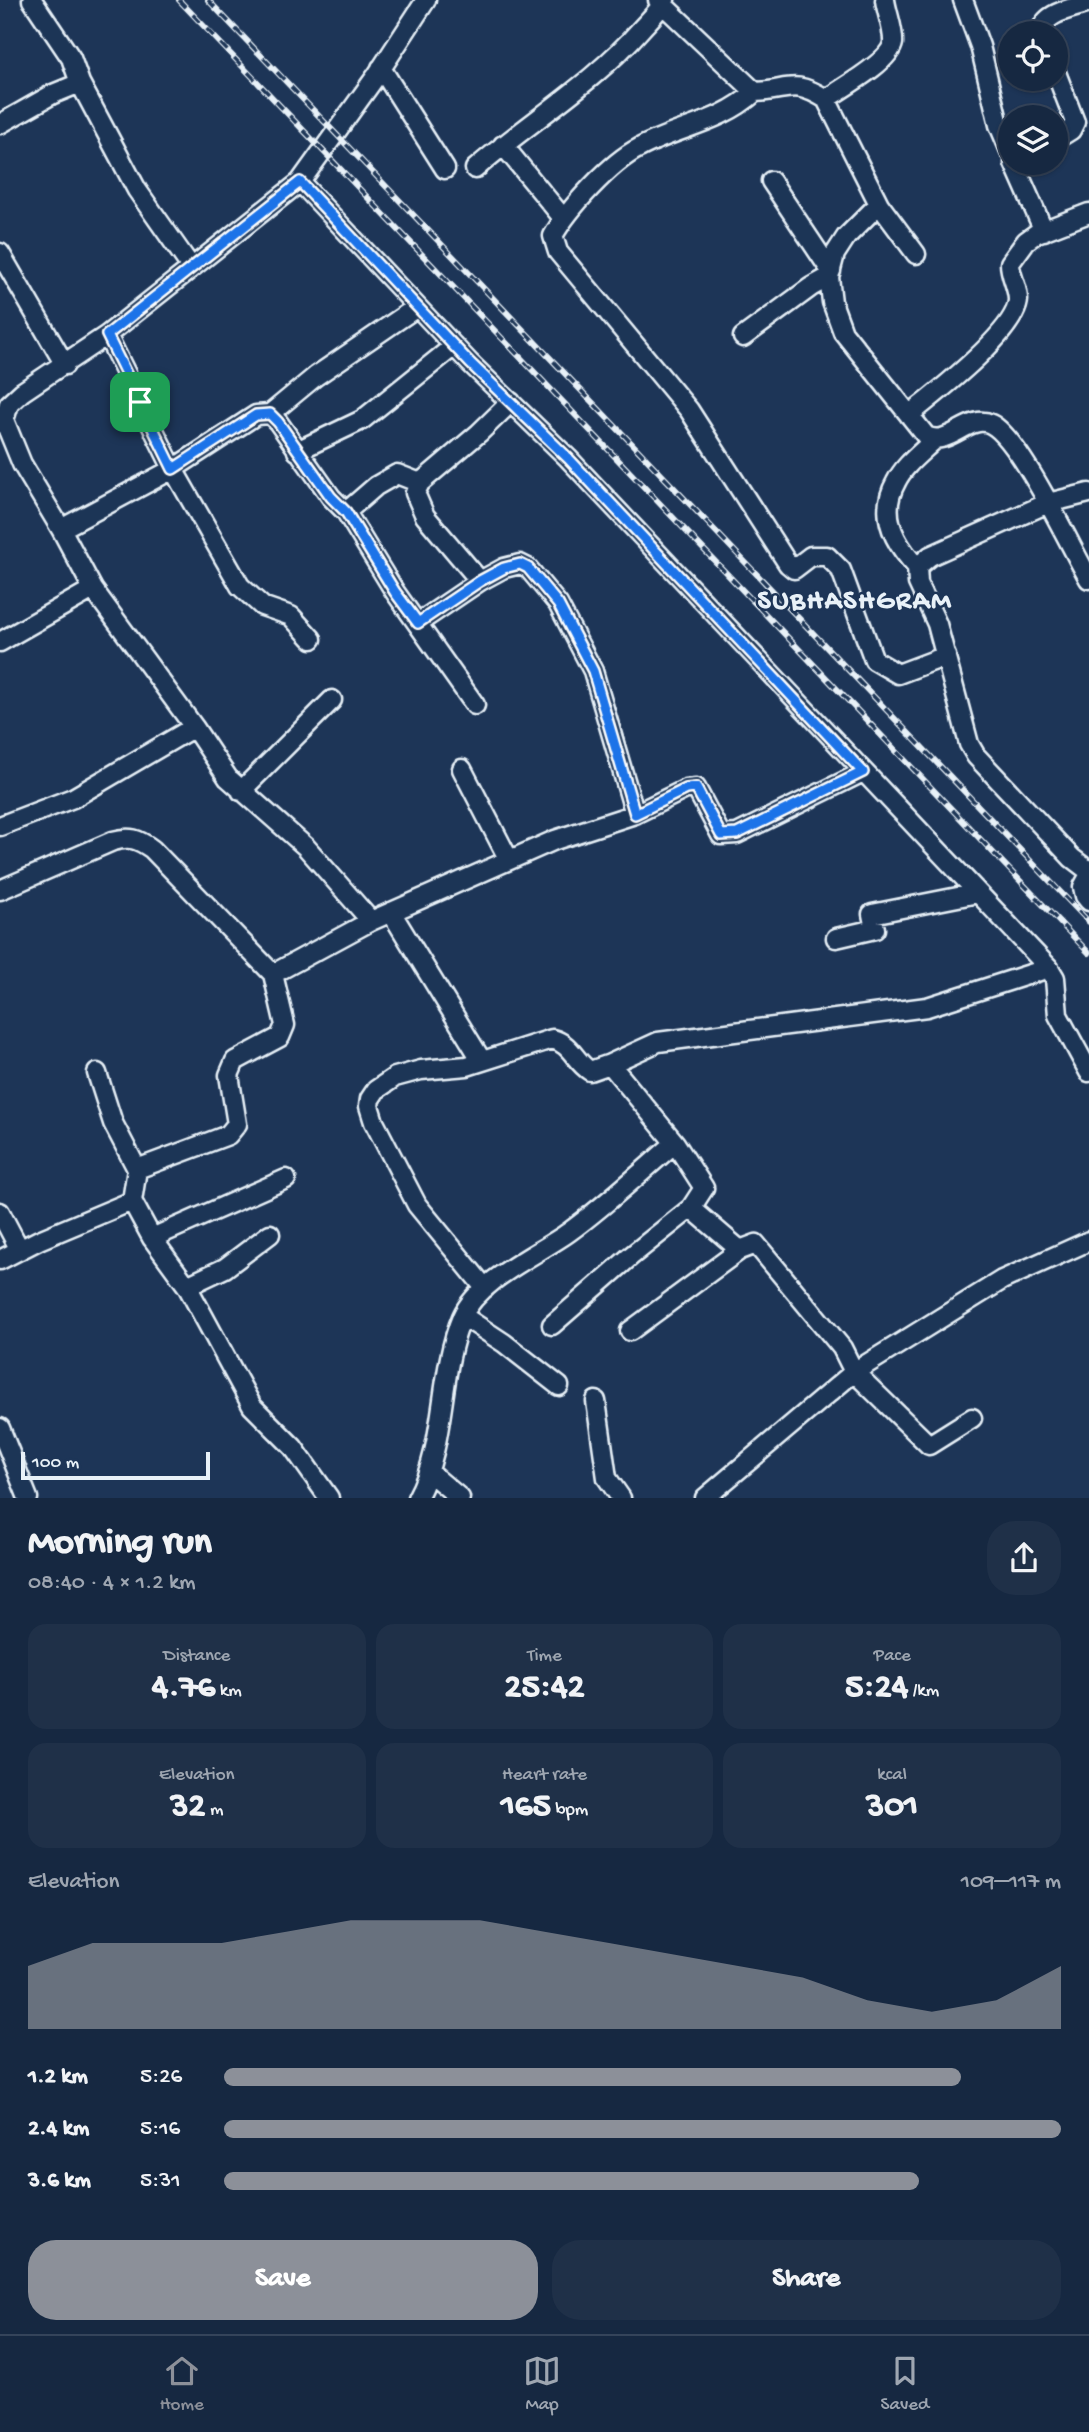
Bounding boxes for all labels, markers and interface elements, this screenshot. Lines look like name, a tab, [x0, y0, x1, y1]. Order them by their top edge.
map controls	[998, 21, 1068, 175]
button: locate	[998, 21, 1068, 91]
button: layers	[998, 105, 1068, 175]
pin	[110, 372, 170, 432]
icon: arrive	[121, 383, 159, 421]
district label: SUBHASHGRAM	[757, 586, 953, 619]
scale bar	[21, 1448, 210, 1480]
text: 100 m	[32, 1452, 79, 1475]
button: share	[987, 1521, 1061, 1595]
text: Morning run	[28, 1522, 212, 1566]
text: 08:40 · 4 × 1.2 km	[28, 1570, 196, 1597]
text: Distance	[163, 1645, 230, 1668]
text: Time	[527, 1645, 562, 1668]
text: Pace	[874, 1645, 911, 1668]
text: 4.76	[152, 1668, 215, 1709]
text: 25:42	[504, 1668, 585, 1709]
text: 5:24	[845, 1668, 908, 1709]
text: km	[215, 1680, 242, 1703]
text: /km	[908, 1680, 939, 1703]
text: Elevation	[159, 1764, 235, 1787]
text: Heart rate	[502, 1764, 587, 1787]
text: kcal	[877, 1764, 907, 1787]
text: 32	[170, 1787, 205, 1828]
text: 165	[501, 1787, 551, 1828]
text: 301	[866, 1787, 918, 1828]
text: m	[205, 1799, 223, 1822]
text: bpm	[551, 1799, 588, 1822]
text: Elevation	[28, 1869, 119, 1896]
text: 109–117 m	[961, 1869, 1061, 1896]
text: 1.2 km	[28, 2064, 88, 2091]
text: 5:26	[140, 2064, 182, 2091]
text: 2.4 km	[28, 2116, 89, 2143]
text: 5:16	[140, 2116, 180, 2143]
text: 3.6 km	[28, 2168, 91, 2195]
text: 5:31	[140, 2168, 181, 2195]
button: Save	[28, 2240, 538, 2320]
button: Share	[552, 2240, 1061, 2320]
tab: Home	[160, 2352, 204, 2417]
tab: Map	[523, 2352, 561, 2417]
tab: Saved	[881, 2352, 929, 2417]

